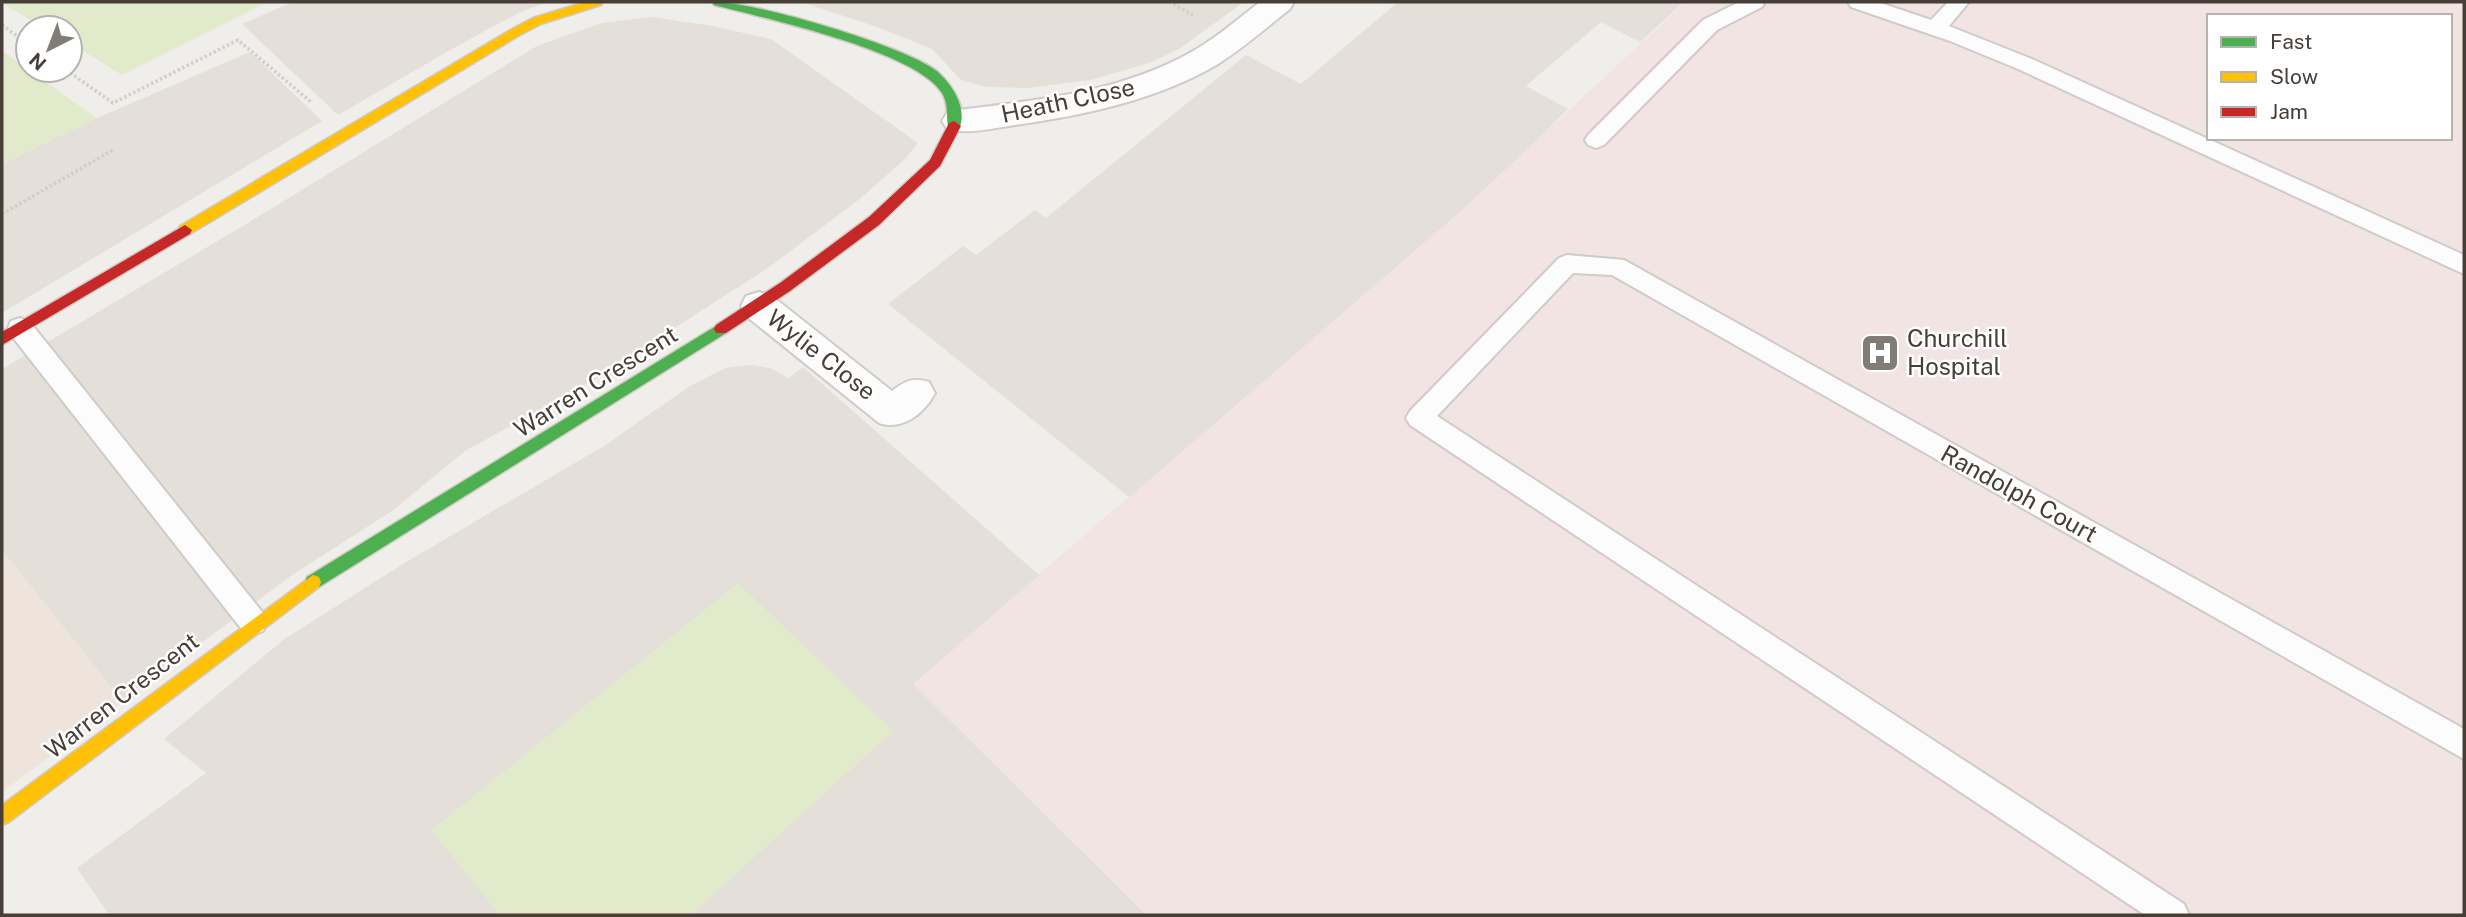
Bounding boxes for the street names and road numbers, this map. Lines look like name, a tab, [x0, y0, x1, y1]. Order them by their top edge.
street label: Heath Close	[998, 72, 1137, 128]
street label: Wylie Close	[762, 303, 882, 405]
street label: Warren Crescent	[509, 320, 682, 443]
street label: Randolph Court	[1936, 439, 2103, 548]
street label: Warren Crescent	[39, 626, 204, 764]

